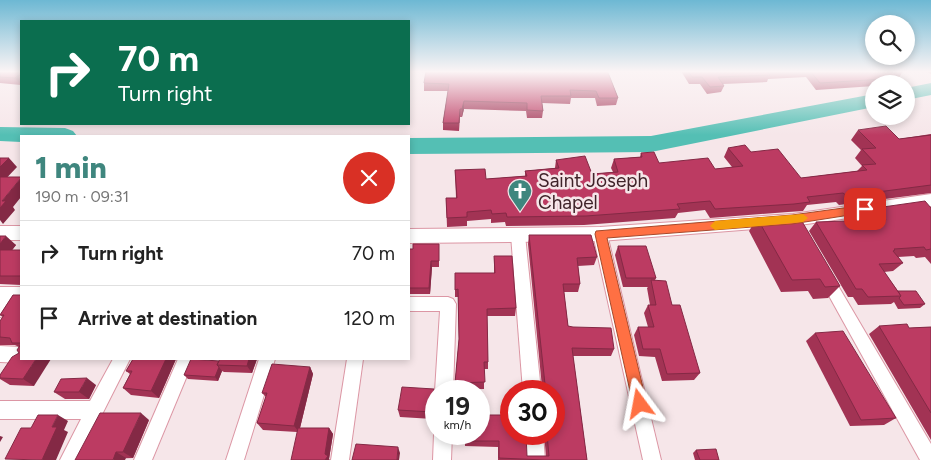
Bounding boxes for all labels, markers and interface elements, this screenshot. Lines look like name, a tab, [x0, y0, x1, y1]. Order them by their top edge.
map controls	[865, 15, 915, 125]
button: search	[865, 15, 915, 65]
text: 70 m	[118, 38, 199, 80]
icon: right	[35, 40, 100, 105]
button: layers	[865, 75, 915, 125]
text: Turn right	[118, 80, 213, 107]
text: 1 min	[35, 149, 107, 186]
button: close	[343, 152, 395, 204]
place label: Saint Joseph Chapel	[538, 169, 648, 214]
church icon: Saint Joseph Chapel	[507, 178, 533, 212]
text: 190 m · 09:31	[35, 187, 129, 206]
pin	[844, 188, 886, 230]
icon: arrive	[851, 195, 879, 223]
icon: right	[35, 239, 63, 267]
text: Turn right	[78, 242, 164, 265]
text: 70 m	[352, 242, 395, 265]
icon: arrive	[35, 304, 63, 332]
text: Arrive at destination	[78, 307, 257, 330]
text: 120 m	[343, 307, 395, 330]
position arrow	[613, 377, 665, 429]
speed limit sign: 30	[500, 380, 565, 445]
text: 19	[445, 391, 470, 421]
text: km/h	[444, 418, 471, 432]

